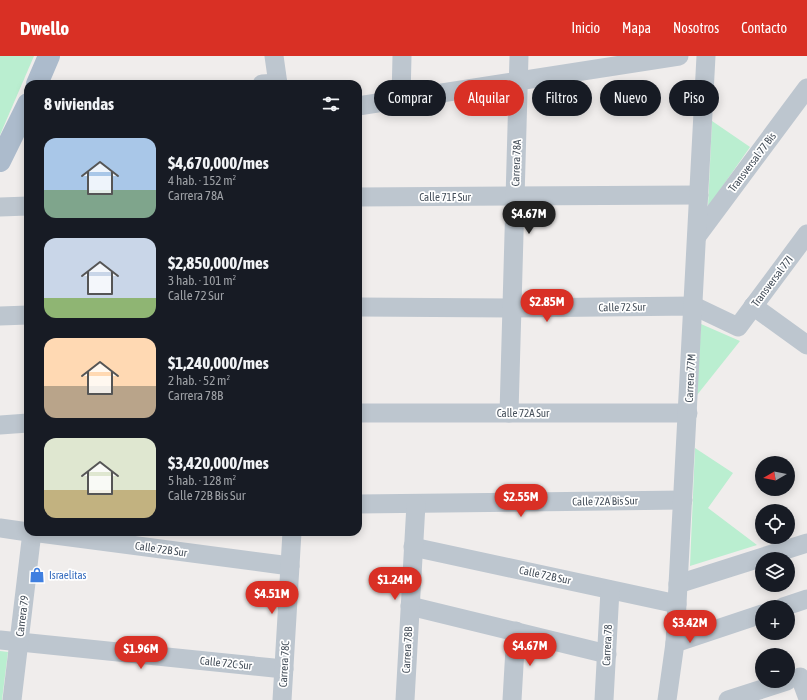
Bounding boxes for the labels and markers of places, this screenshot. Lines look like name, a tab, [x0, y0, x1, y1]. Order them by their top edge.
pin: $4.67M	[496, 201, 562, 235]
pin: $2.85M	[514, 289, 580, 323]
pin: $2.55M	[488, 484, 554, 518]
shop icon: Israelitas	[28, 566, 46, 584]
pin: $1.24M	[362, 567, 428, 601]
place label: Israelitas	[49, 569, 87, 581]
pin: $4.51M	[239, 581, 305, 615]
pin: $3.42M	[657, 610, 723, 644]
pin: $4.67M	[497, 633, 563, 667]
pin: $1.96M	[108, 636, 174, 670]

